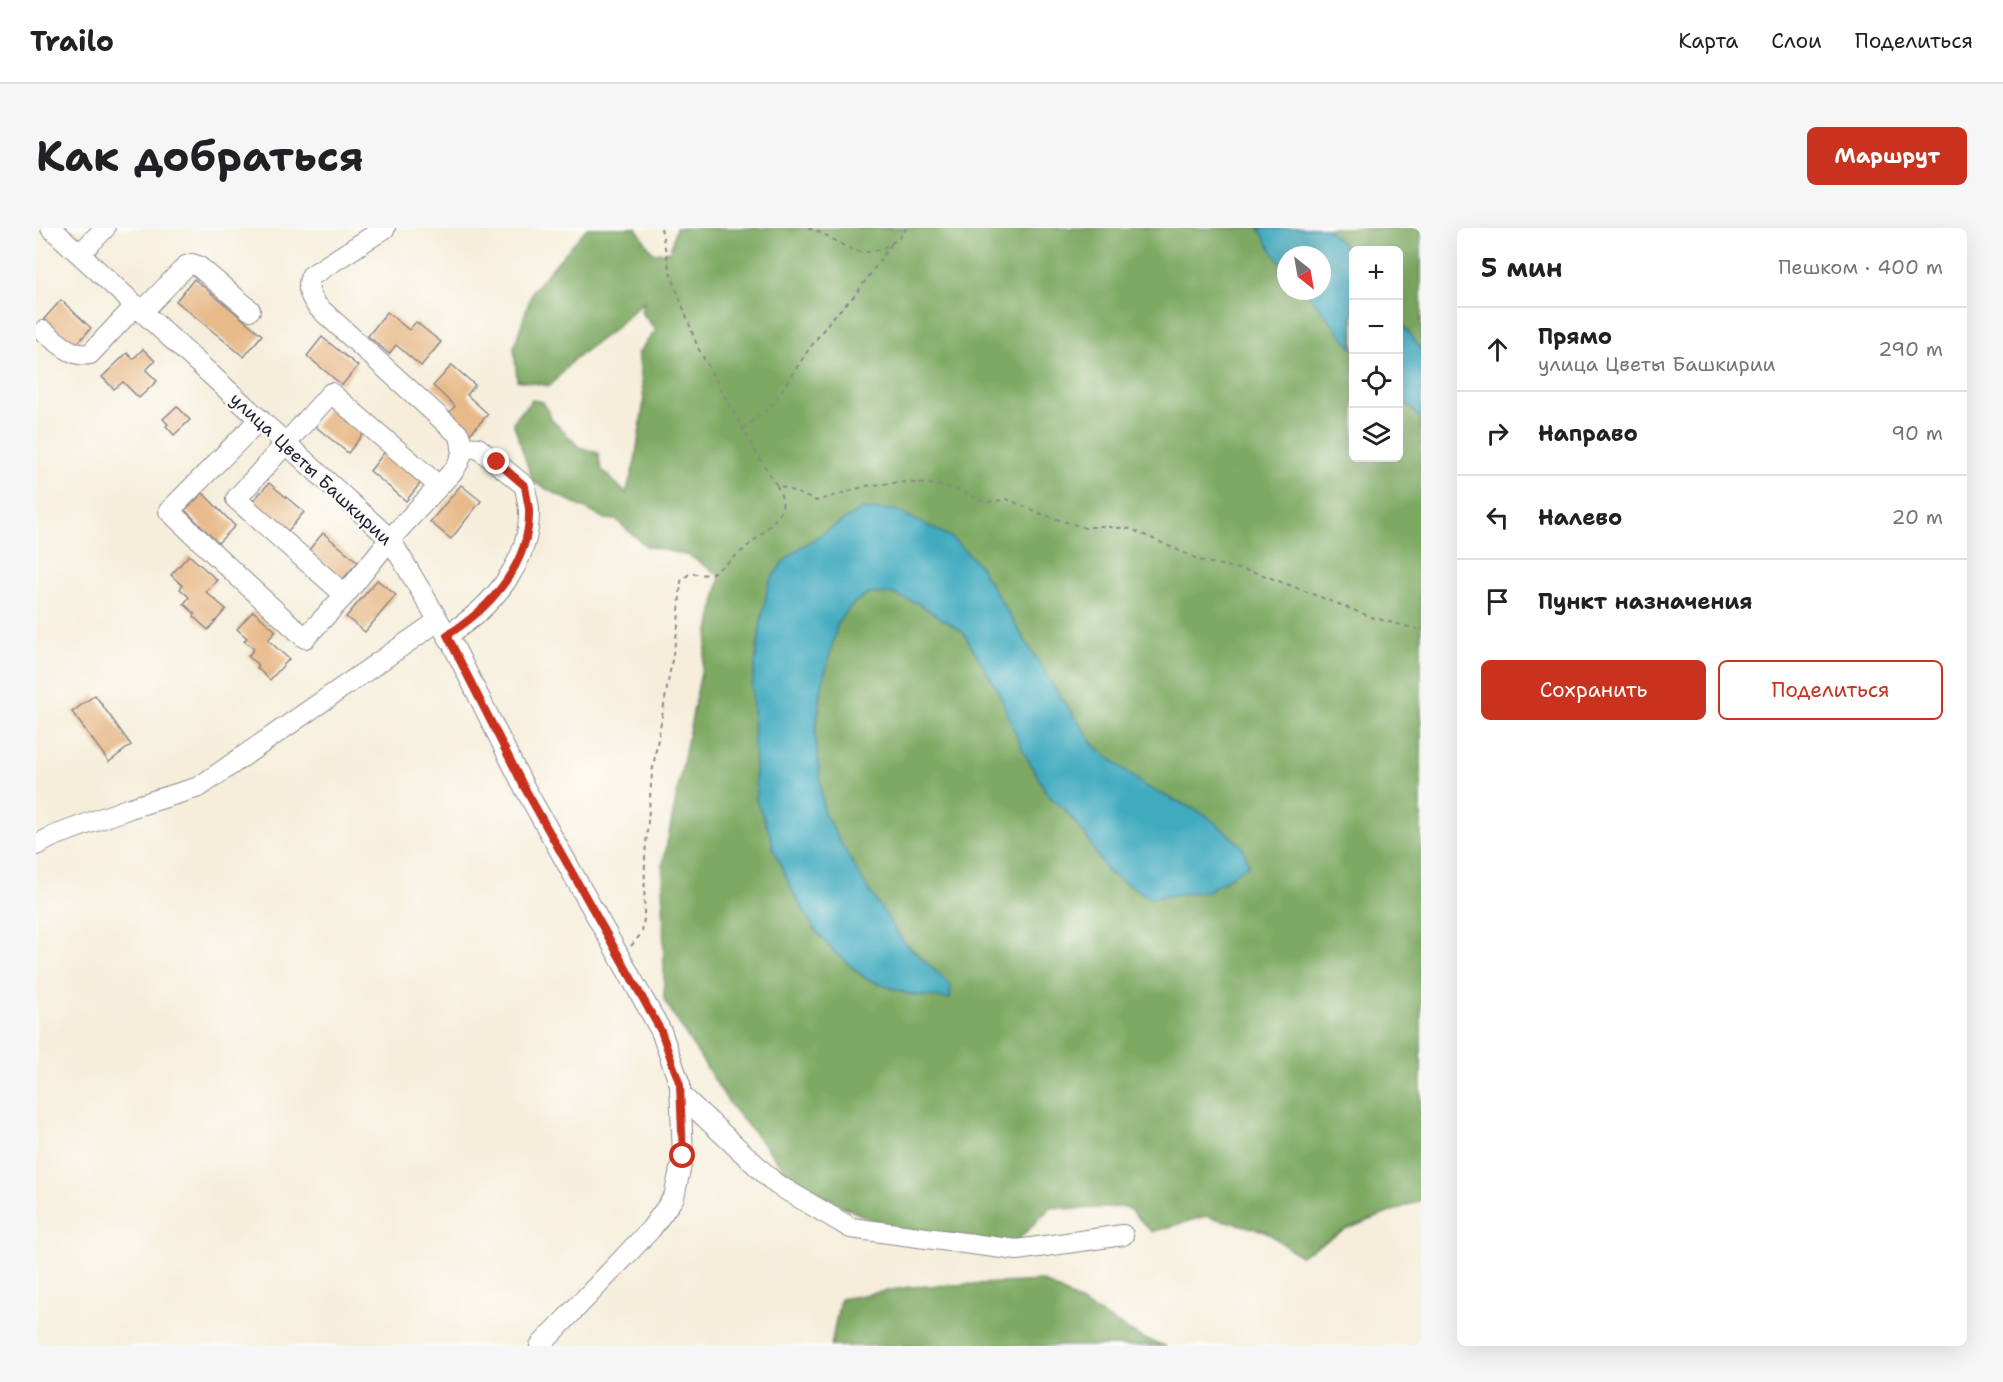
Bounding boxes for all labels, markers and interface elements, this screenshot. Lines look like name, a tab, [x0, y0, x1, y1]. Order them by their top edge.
text: Trailo	[30, 22, 114, 60]
text: Карта	[1678, 27, 1738, 55]
text: Слои	[1771, 27, 1822, 55]
text: Поделиться	[1855, 27, 1973, 55]
button: Маршрут	[1807, 127, 1967, 185]
text: Как добраться	[36, 128, 364, 184]
north arrow	[1277, 246, 1331, 300]
map controls	[1349, 246, 1403, 462]
button: +	[1349, 246, 1403, 300]
text: 5 мин	[1481, 250, 1562, 285]
text: Пешком · 400 m	[1778, 254, 1943, 280]
button: −	[1349, 300, 1403, 354]
text: Прямо	[1538, 322, 1612, 351]
icon: ahead	[1481, 333, 1514, 366]
text: 290 m	[1878, 336, 1943, 362]
text: улица Цветы Башкирии	[1538, 351, 1776, 377]
button: locate	[1349, 354, 1403, 408]
street label: улица Цветы Башкирии	[225, 387, 398, 551]
button: layers	[1349, 408, 1403, 462]
icon: right	[1481, 417, 1514, 450]
text: Направо	[1538, 419, 1638, 448]
text: 90 m	[1891, 420, 1943, 446]
route end	[483, 448, 509, 474]
icon: left	[1481, 501, 1514, 534]
text: Налево	[1538, 503, 1622, 532]
text: 20 m	[1892, 504, 1943, 530]
icon: arrive	[1481, 585, 1514, 618]
text: Пункт назначения	[1538, 587, 1752, 616]
button: Сохранить	[1481, 660, 1706, 720]
button: Поделиться	[1718, 660, 1943, 720]
route start	[669, 1142, 695, 1168]

